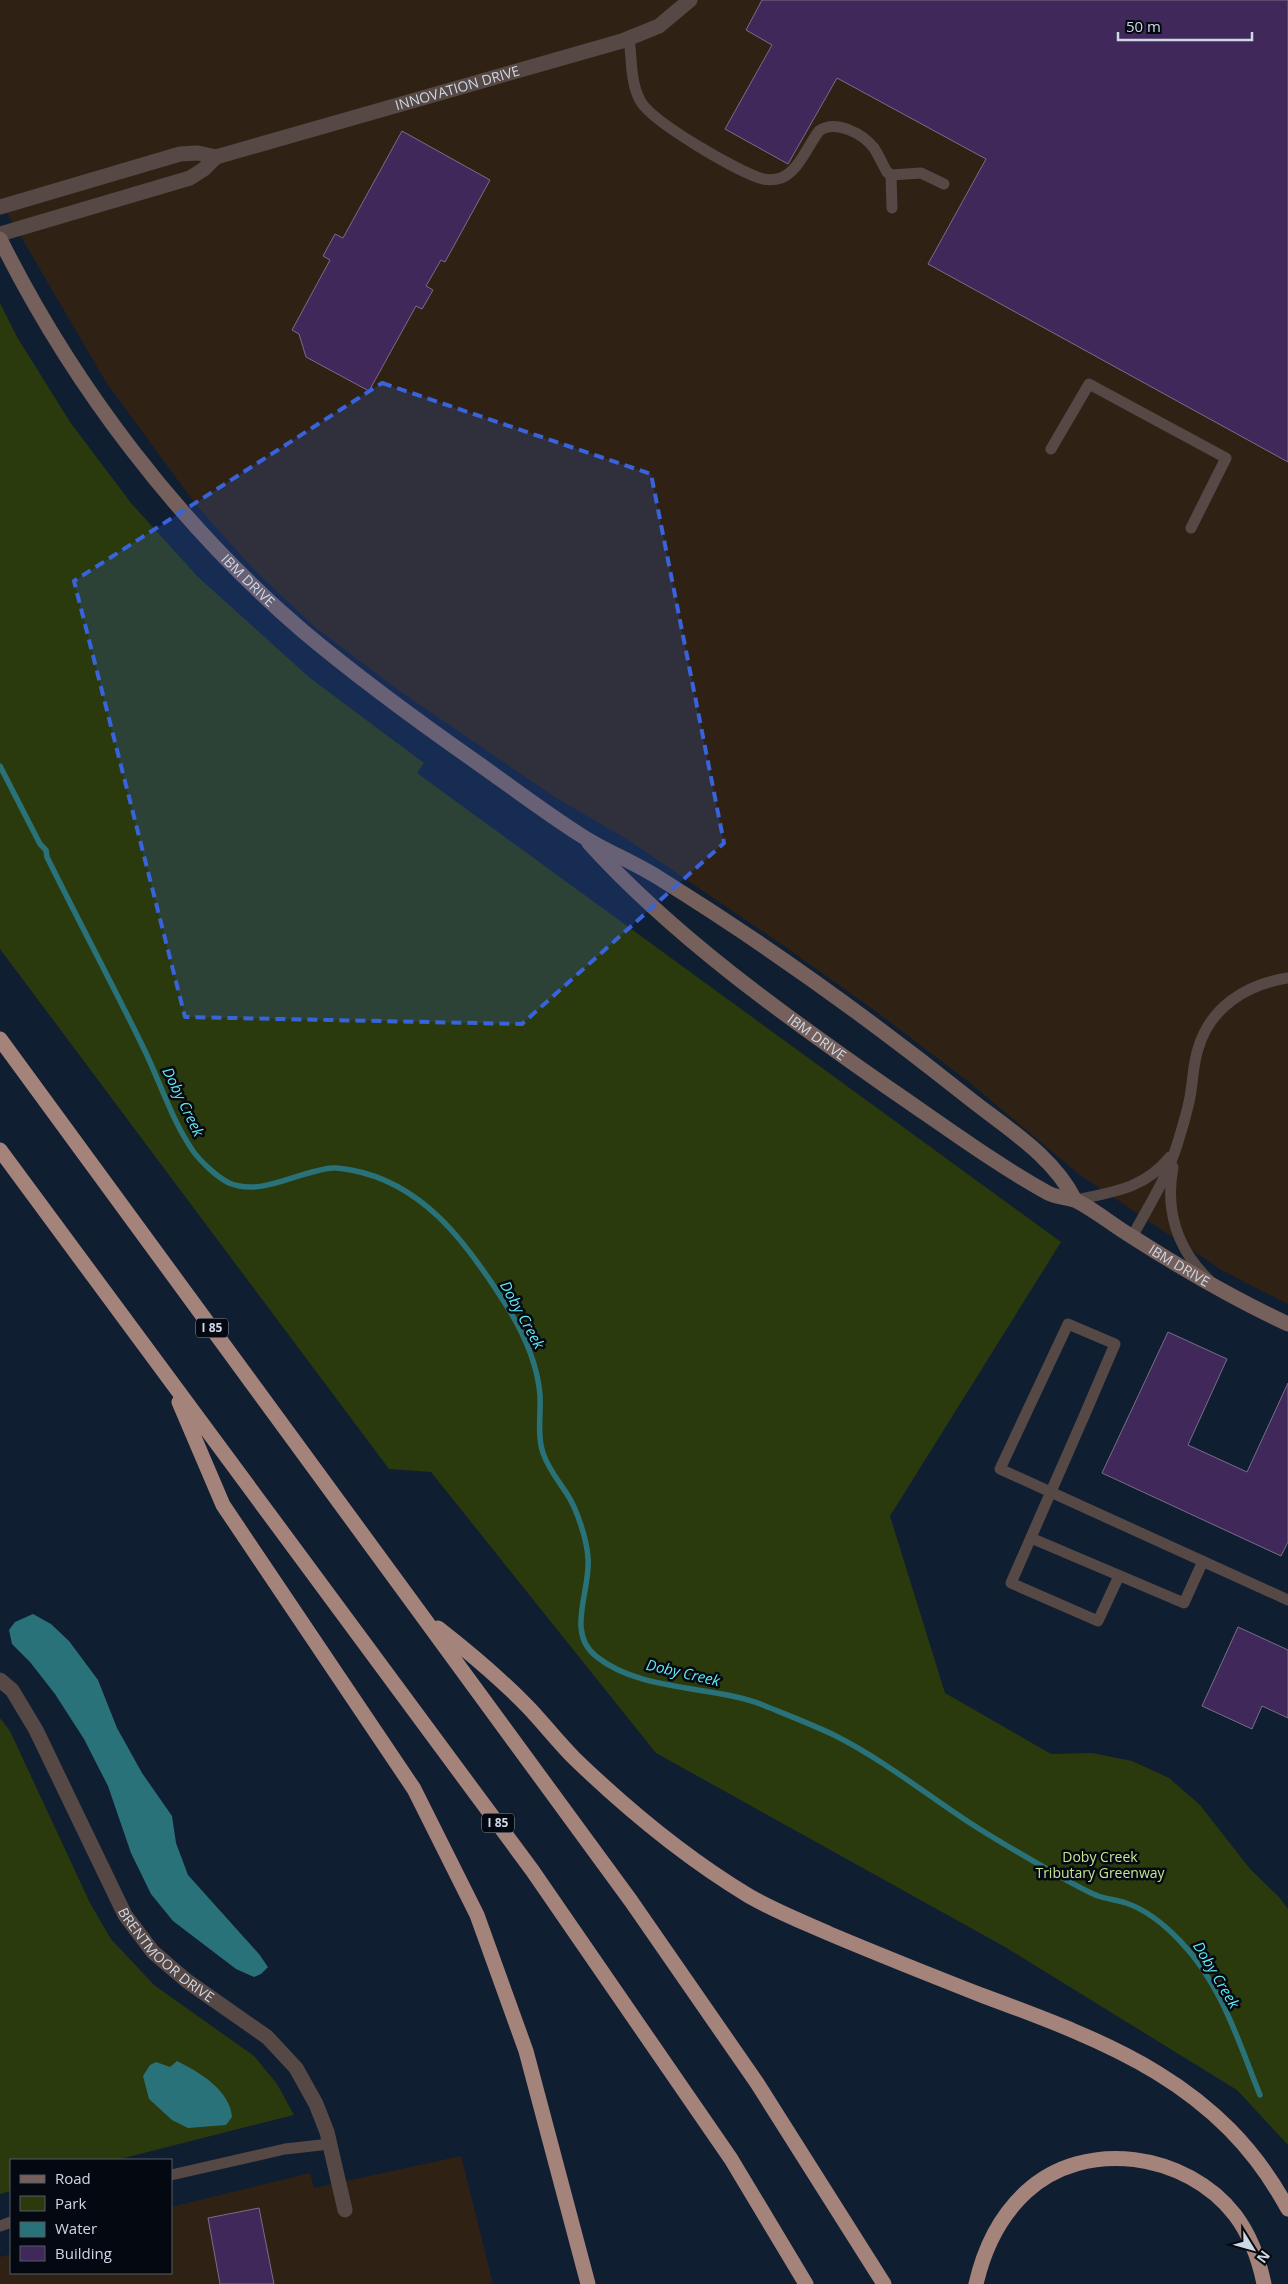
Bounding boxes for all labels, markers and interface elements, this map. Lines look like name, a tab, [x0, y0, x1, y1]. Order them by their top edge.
scale bar	[1118, 10, 1252, 42]
text: 50 m	[1126, 16, 1161, 36]
street label: INNOVATION DRIVE	[393, 61, 522, 114]
street label: IBM DRIVE	[217, 550, 279, 611]
street label: IBM DRIVE	[784, 1009, 850, 1065]
water label: Doby Creek	[158, 1063, 210, 1140]
street label: IBM DRIVE	[1145, 1240, 1214, 1291]
water label: Doby Creek	[496, 1277, 550, 1353]
road number: I 85	[196, 1319, 228, 1338]
water label: Doby Creek	[644, 1654, 723, 1690]
road number: I 85	[482, 1814, 514, 1832]
park label: Doby Creek Tributary Greenway	[1035, 1847, 1166, 1882]
street label: BRENTMOOR DRIVE	[114, 1904, 218, 2006]
water label: Doby Creek	[1189, 1937, 1245, 2012]
legend	[10, 2159, 172, 2274]
text: Road	[55, 2168, 91, 2188]
text: Park	[55, 2193, 86, 2213]
text: Water	[55, 2218, 97, 2238]
north arrow	[1228, 2224, 1278, 2274]
text: Building	[55, 2243, 112, 2263]
text: N	[1253, 2247, 1275, 2267]

